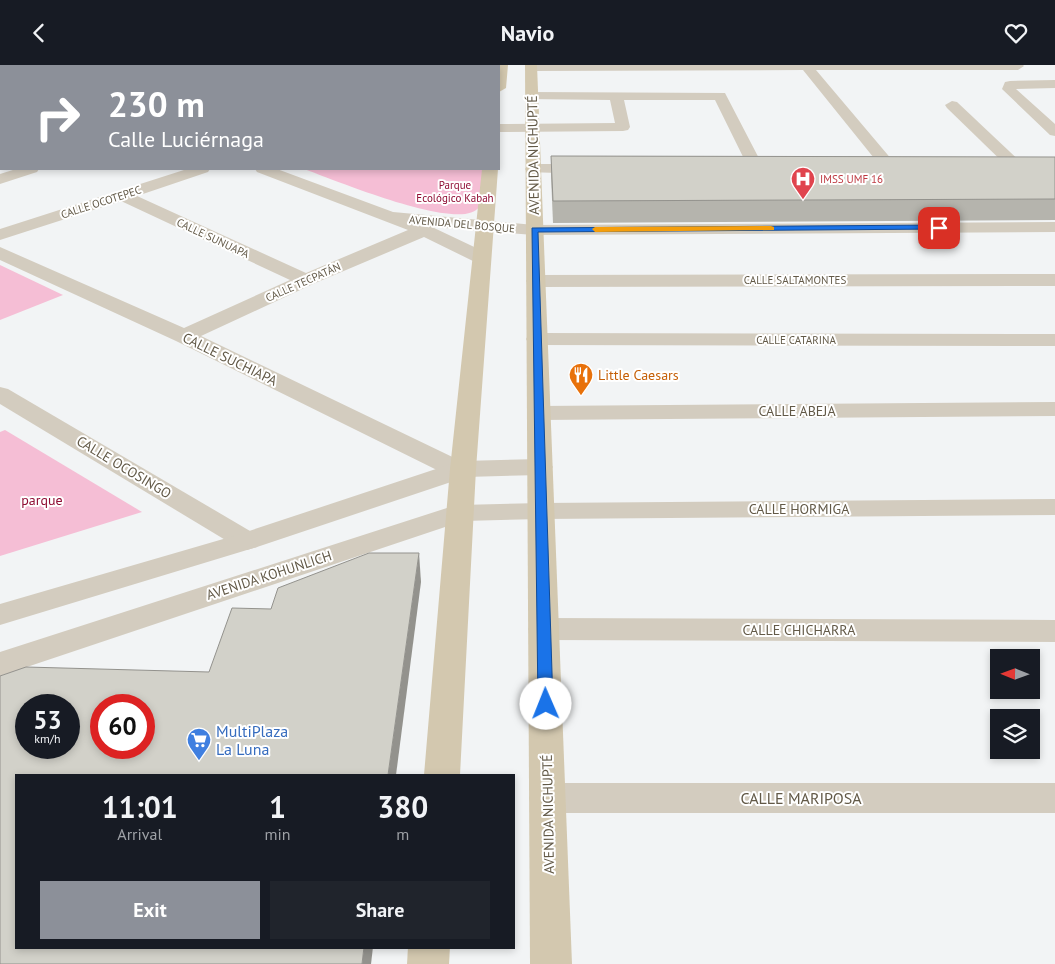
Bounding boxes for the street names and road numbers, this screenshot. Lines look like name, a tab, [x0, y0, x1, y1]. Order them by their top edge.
street label: AVENIDA NICHUPTÉ	[523, 95, 543, 215]
street label: CALLE OCOTEPEC	[59, 182, 143, 222]
street label: AVENIDA DEL BOSQUE	[409, 212, 516, 236]
street label: CALLE SUNUAPA	[174, 215, 252, 261]
street label: CALLE TECPATÁN	[263, 259, 343, 305]
street label: CALLE SALTAMONTES	[744, 273, 846, 287]
street label: CALLE SUCHIAPA	[180, 328, 281, 390]
street label: CALLE CATARINA	[756, 333, 836, 347]
street label: CALLE ABEJA	[758, 402, 836, 420]
street label: CALLE OCOSINGO	[73, 432, 175, 502]
street label: CALLE HORMIGA	[749, 500, 850, 518]
street label: AVENIDA KOHUNLICH	[204, 546, 334, 604]
street label: CALLE CHICHARRA	[742, 621, 856, 639]
street label: AVENIDA NICHUPTÉ	[538, 754, 558, 874]
street label: CALLE MARIPOSA	[740, 788, 862, 808]

